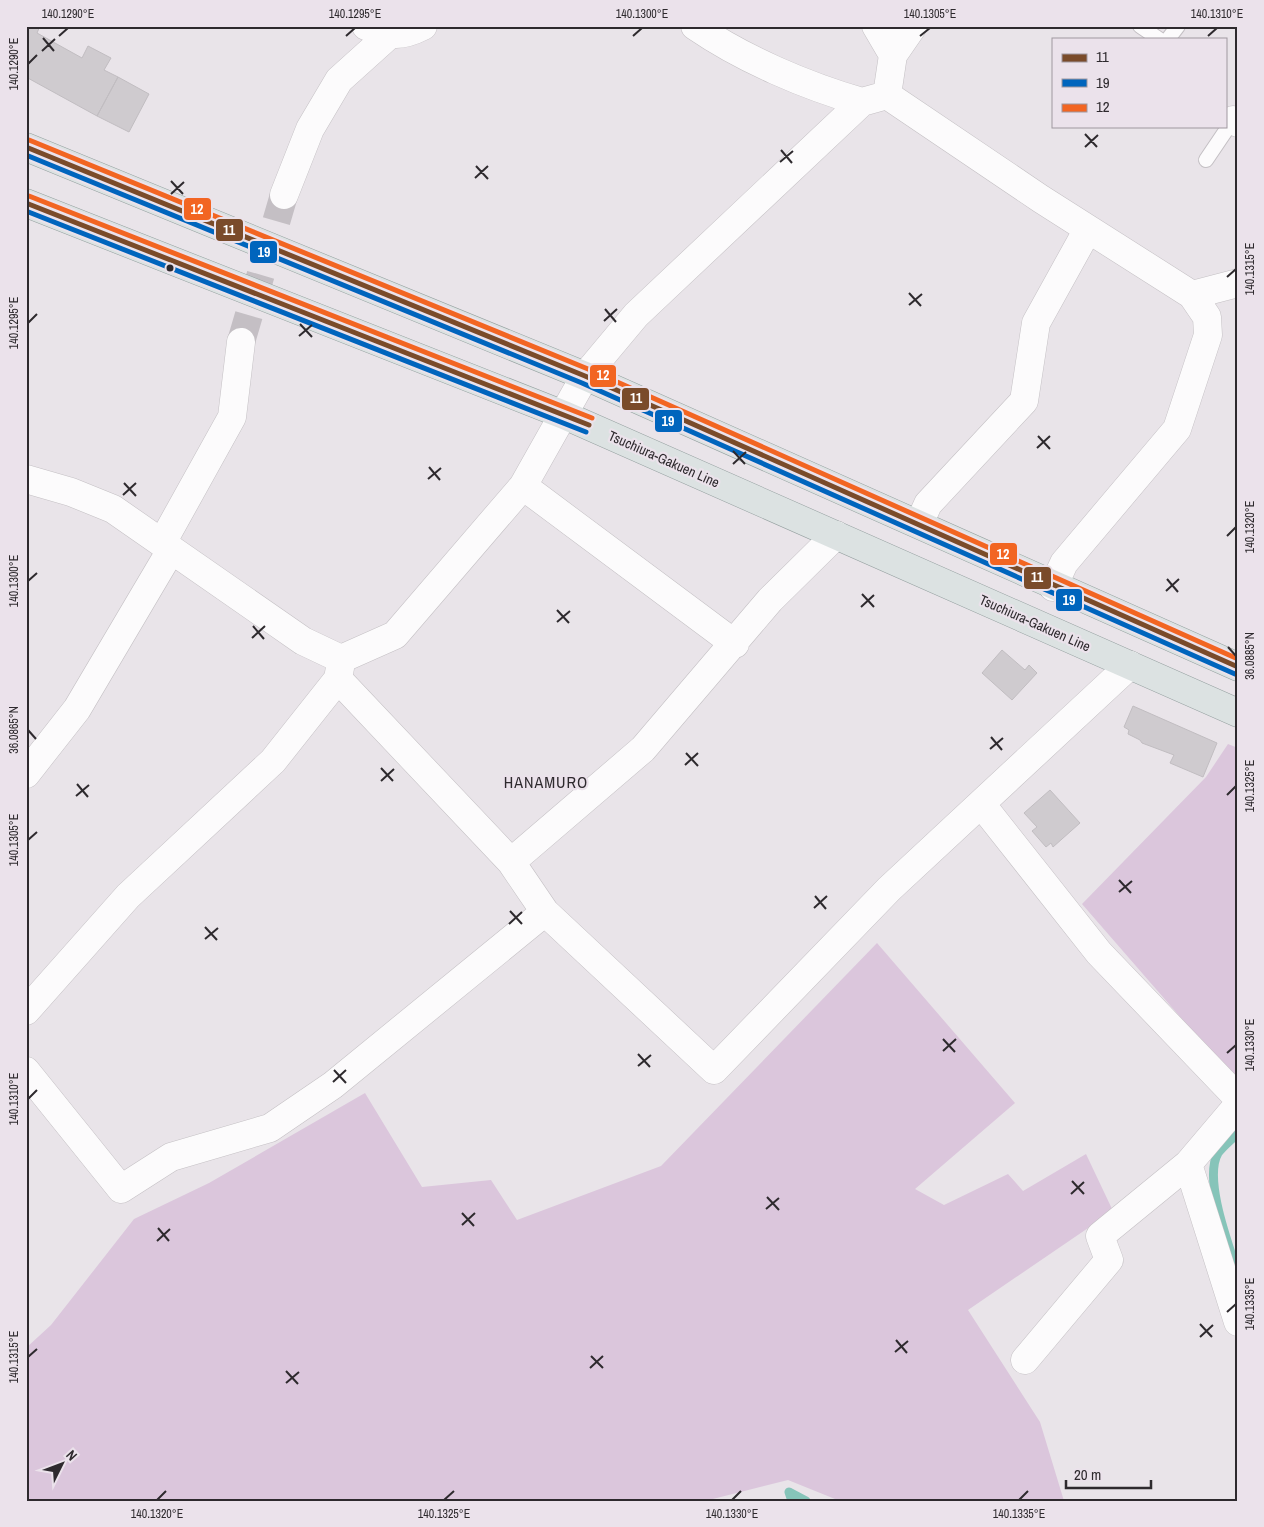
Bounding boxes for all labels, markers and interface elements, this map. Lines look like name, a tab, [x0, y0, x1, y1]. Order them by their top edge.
text: 140.1290°E	[42, 6, 94, 22]
text: 140.1295°E	[329, 6, 381, 22]
text: 140.1300°E	[616, 6, 668, 22]
text: 140.1305°E	[904, 6, 956, 22]
text: 140.1310°E	[1191, 6, 1243, 22]
text: 140.1290°E	[6, 38, 22, 90]
legend	[1052, 38, 1226, 128]
text: 11	[1096, 46, 1109, 67]
text: 19	[1096, 72, 1110, 93]
text: 12	[1096, 96, 1110, 117]
line badge: 12	[183, 197, 212, 221]
text: 12	[191, 200, 203, 218]
line badge: 11	[215, 218, 244, 242]
text: 11	[223, 221, 236, 239]
line badge: 19	[249, 240, 278, 264]
text: 19	[258, 243, 270, 261]
text: 140.1315°E	[1242, 243, 1258, 295]
unlabelled marker	[165, 263, 175, 273]
text: 140.1295°E	[6, 297, 22, 349]
line badge: 12	[589, 364, 617, 388]
text: 12	[597, 366, 609, 384]
line badge: 11	[621, 387, 650, 411]
text: 11	[630, 389, 643, 407]
line badge: 19	[654, 409, 683, 433]
text: 19	[662, 412, 674, 430]
street label: Tsuchiura-Gakuen Line	[606, 426, 722, 492]
text: 140.1320°E	[1242, 501, 1258, 553]
line badge: 12	[989, 542, 1018, 566]
text: 12	[997, 545, 1009, 563]
text: 140.1300°E	[6, 555, 22, 607]
line badge: 11	[1023, 566, 1052, 590]
text: 11	[1031, 568, 1044, 586]
line badge: 19	[1055, 588, 1083, 612]
street label: Tsuchiura-Gakuen Line	[977, 590, 1093, 656]
text: 19	[1063, 591, 1075, 609]
text: 36.0885°N	[1242, 632, 1258, 680]
text: 36.0865°N	[6, 706, 22, 754]
text: 140.1325°E	[1242, 760, 1258, 812]
district label: HANAMURO	[504, 771, 588, 793]
text: 140.1305°E	[6, 814, 22, 866]
text: 140.1330°E	[1242, 1019, 1258, 1071]
text: 140.1310°E	[6, 1073, 22, 1125]
text: 140.1335°E	[1242, 1278, 1258, 1330]
text: 140.1315°E	[6, 1331, 22, 1383]
north arrow	[38, 1440, 88, 1490]
text: N	[62, 1446, 81, 1464]
scale bar	[1066, 1457, 1152, 1489]
text: 20 m	[1074, 1464, 1101, 1485]
text: 140.1320°E	[131, 1506, 183, 1522]
text: 140.1325°E	[418, 1506, 470, 1522]
text: 140.1330°E	[706, 1506, 758, 1522]
text: 140.1335°E	[993, 1506, 1045, 1522]

